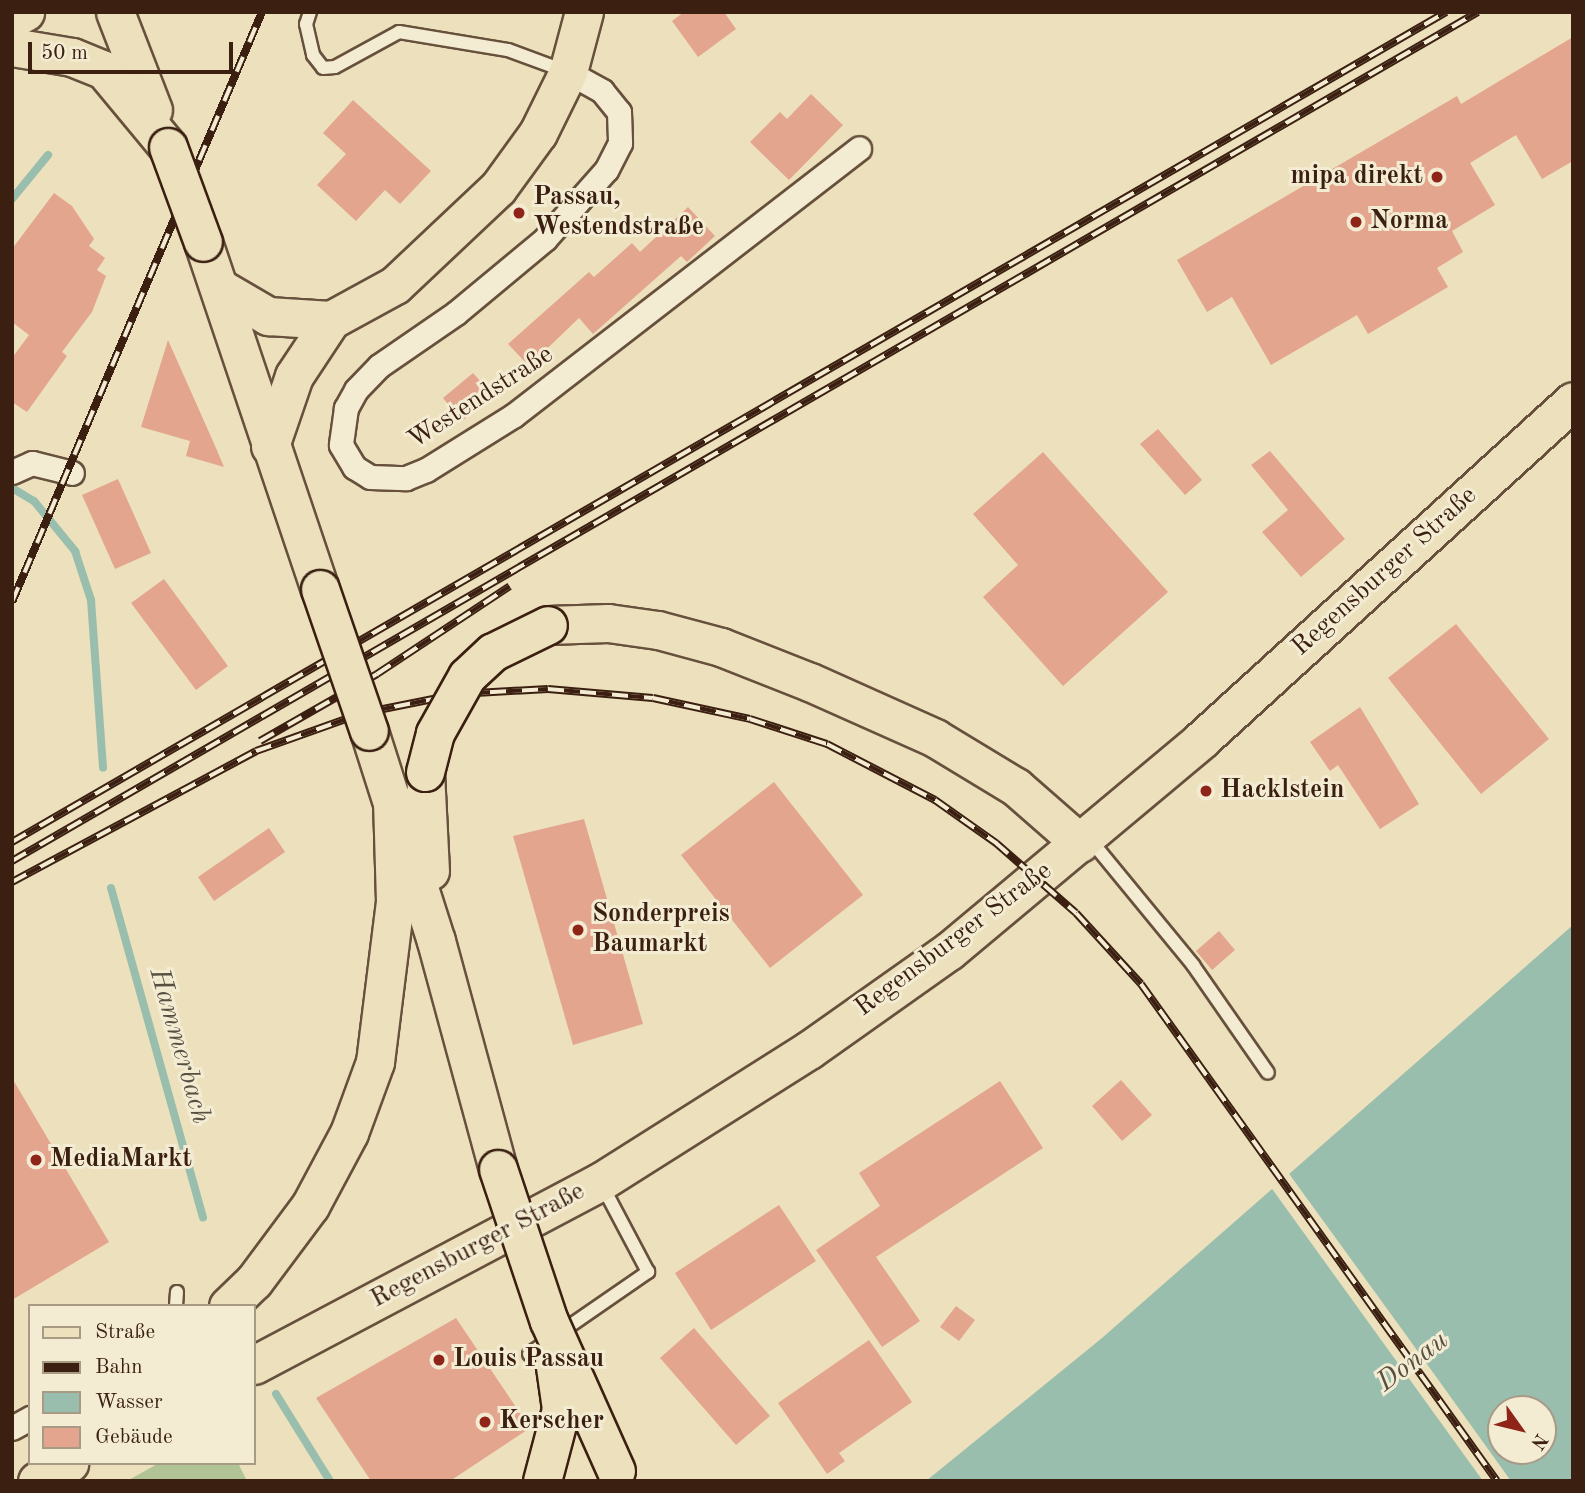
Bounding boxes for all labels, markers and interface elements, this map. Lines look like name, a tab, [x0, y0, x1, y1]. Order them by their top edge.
scale bar	[32, 28, 236, 72]
text: 50 m	[41, 43, 88, 64]
place label: mipa direkt	[1291, 161, 1423, 193]
marker: mipa direkt	[1429, 169, 1445, 185]
place label: Passau, Westendstraße	[533, 182, 704, 244]
marker: Passau, Westendstraße	[511, 205, 527, 221]
place label: Norma	[1370, 206, 1448, 238]
marker: Norma	[1348, 214, 1364, 230]
street label: Westendstraße	[403, 340, 559, 456]
street label: Regensburger Straße	[1286, 481, 1484, 663]
place label: Hacklstein	[1220, 775, 1344, 807]
marker: Hacklstein	[1198, 783, 1214, 799]
street label: Regensburger Straße	[850, 856, 1058, 1024]
place label: Sonderpreis Baumarkt	[592, 899, 730, 960]
marker: Sonderpreis Baumarkt	[570, 922, 586, 938]
water label: Hammerbach	[141, 964, 217, 1128]
place label: MediaMarkt	[50, 1144, 192, 1176]
marker: MediaMarkt	[28, 1152, 44, 1168]
street label: Regensburger Straße	[366, 1176, 590, 1316]
legend	[28, 1304, 256, 1465]
text: Straße	[95, 1322, 155, 1343]
water label: Donau	[1371, 1324, 1455, 1400]
place label: Louis Passau	[453, 1344, 604, 1376]
marker: Louis Passau	[431, 1352, 447, 1368]
text: Bahn	[95, 1357, 143, 1378]
text: Wasser	[95, 1392, 163, 1413]
north arrow	[1487, 1395, 1557, 1465]
place label: Kerscher	[499, 1406, 604, 1438]
marker: Kerscher	[477, 1414, 493, 1430]
text: Gebäude	[95, 1427, 173, 1448]
text: N	[1526, 1430, 1550, 1452]

